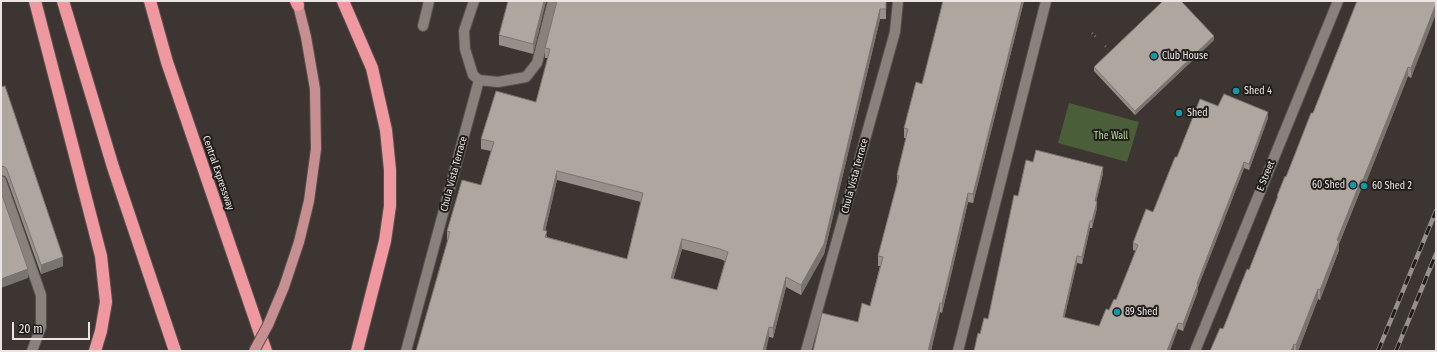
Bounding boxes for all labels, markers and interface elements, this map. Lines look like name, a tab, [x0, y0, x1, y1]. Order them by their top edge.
place label: Club House	[1162, 50, 1208, 62]
marker: Club House	[1149, 51, 1159, 61]
place label: Shed 4	[1244, 85, 1272, 97]
marker: Shed 4	[1231, 86, 1241, 96]
place label: Shed	[1187, 107, 1208, 119]
marker: Shed	[1174, 108, 1184, 118]
park label: The Wall	[1094, 130, 1128, 142]
street label: Central Expressway	[200, 134, 236, 212]
street label: Chula Vista Terrace	[438, 135, 470, 213]
street label: Chula Vista Terrace	[839, 137, 871, 215]
street label: E Street	[1255, 159, 1277, 193]
place label: 60 Shed	[1312, 179, 1345, 191]
marker: 60 Shed	[1348, 180, 1358, 190]
place label: 60 Shed 2	[1372, 180, 1412, 192]
marker: 60 Shed 2	[1359, 181, 1369, 191]
place label: 89 Shed	[1125, 306, 1158, 318]
marker: 89 Shed	[1112, 307, 1122, 317]
scale bar	[14, 314, 92, 340]
text: 20 m	[19, 322, 43, 336]

